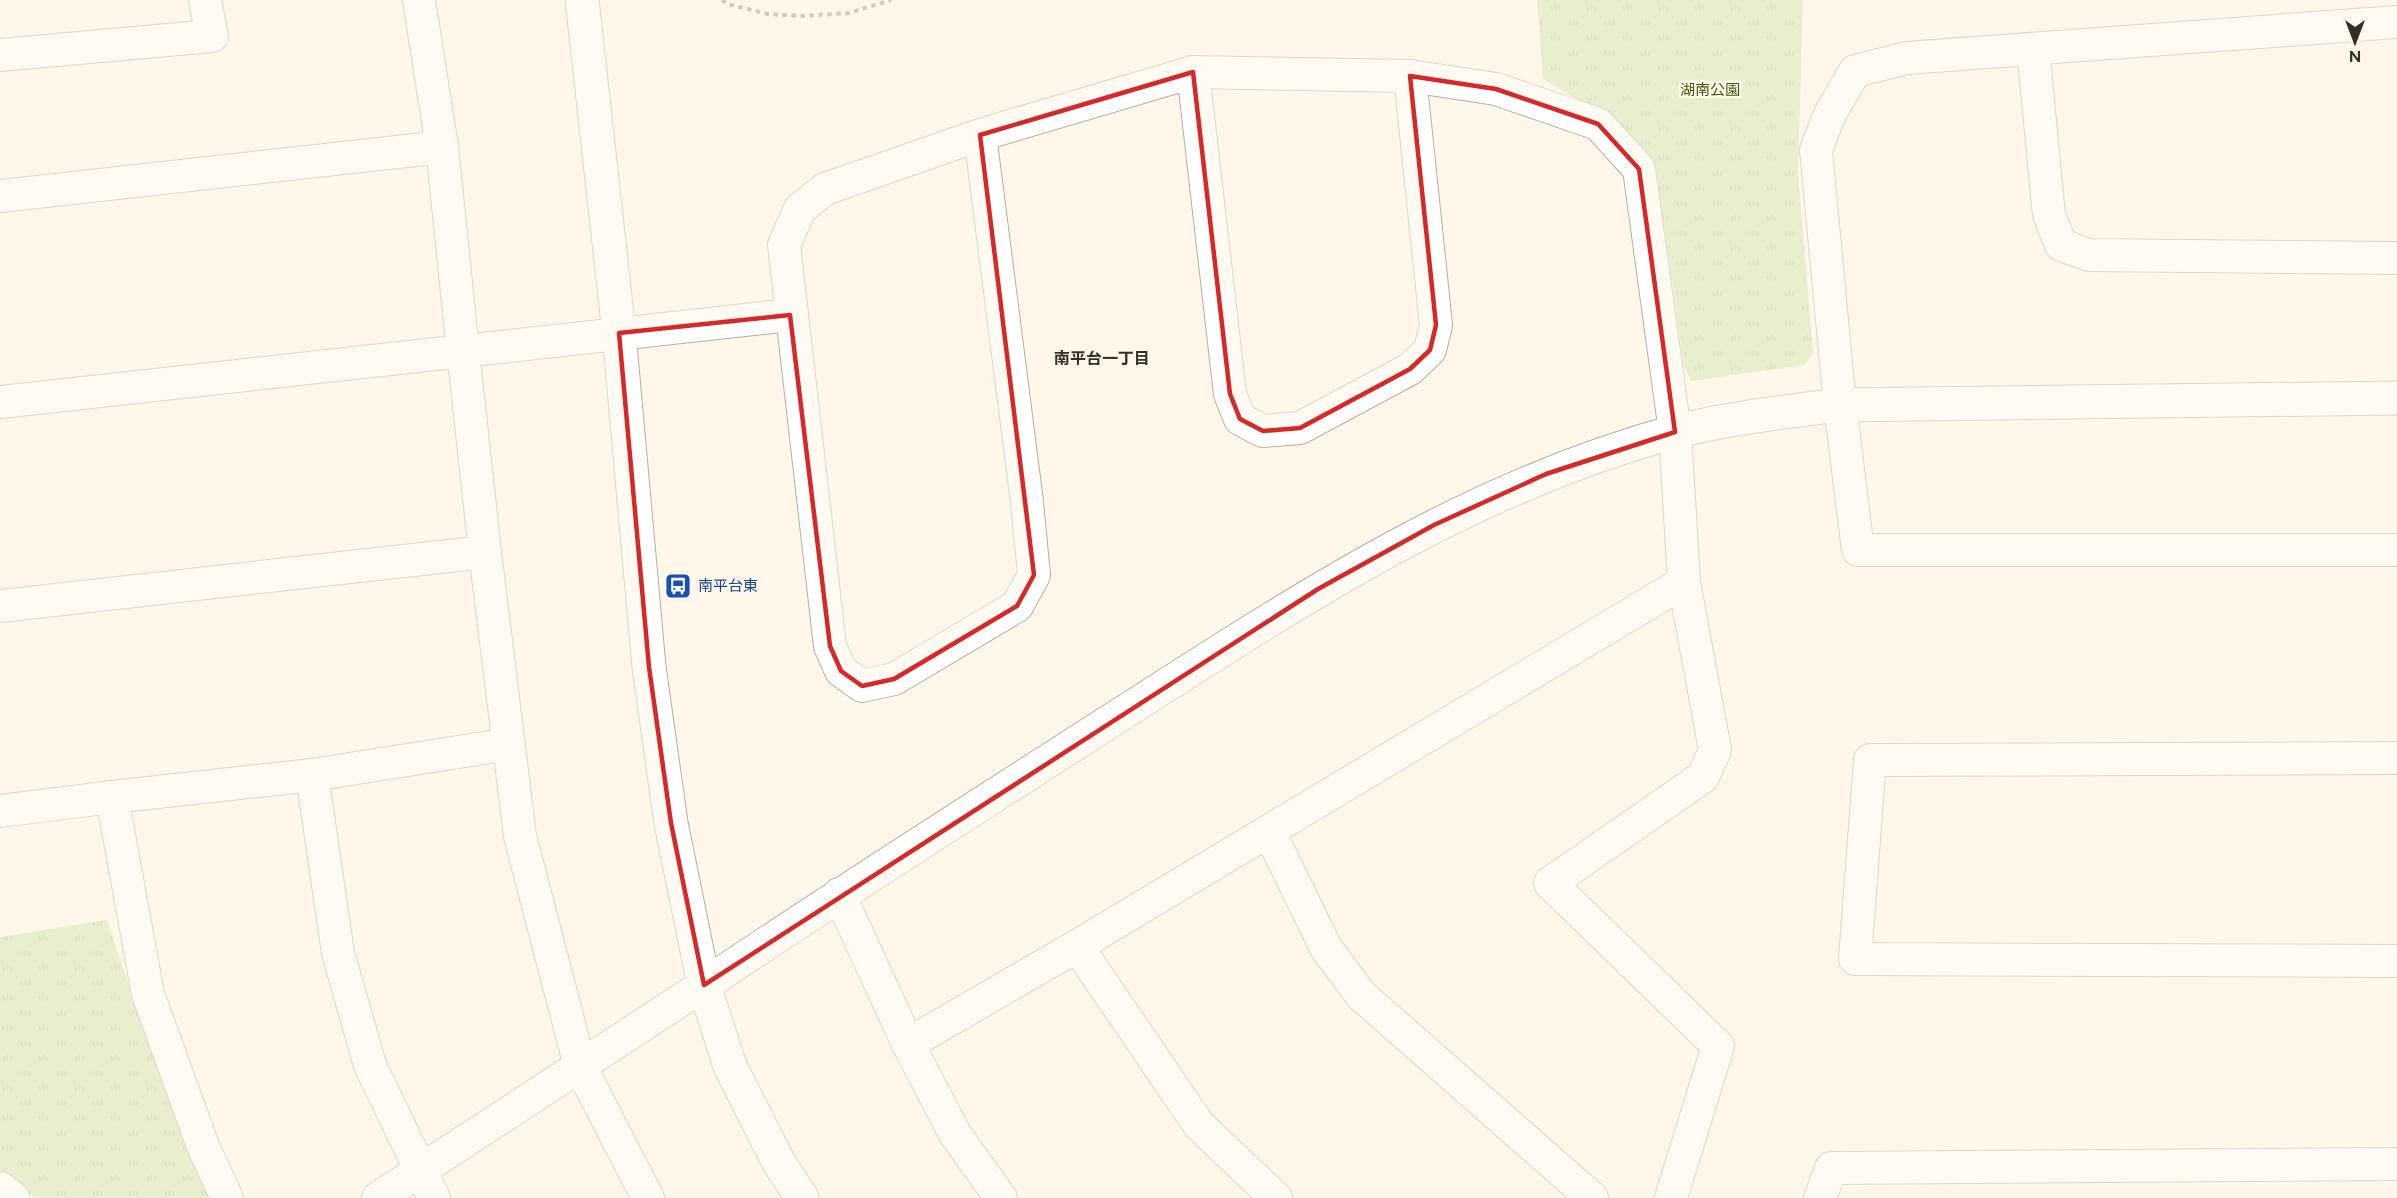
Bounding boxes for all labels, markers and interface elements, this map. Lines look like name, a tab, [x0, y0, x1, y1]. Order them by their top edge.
north arrow	[2325, 12, 2385, 72]
text: N	[2349, 47, 2361, 66]
park label: 湖南公園	[1680, 81, 1740, 99]
district label: 南平台一丁目	[1054, 349, 1150, 368]
bus stop icon: 南平台東	[663, 571, 693, 601]
place label: 南平台東	[698, 577, 758, 595]

